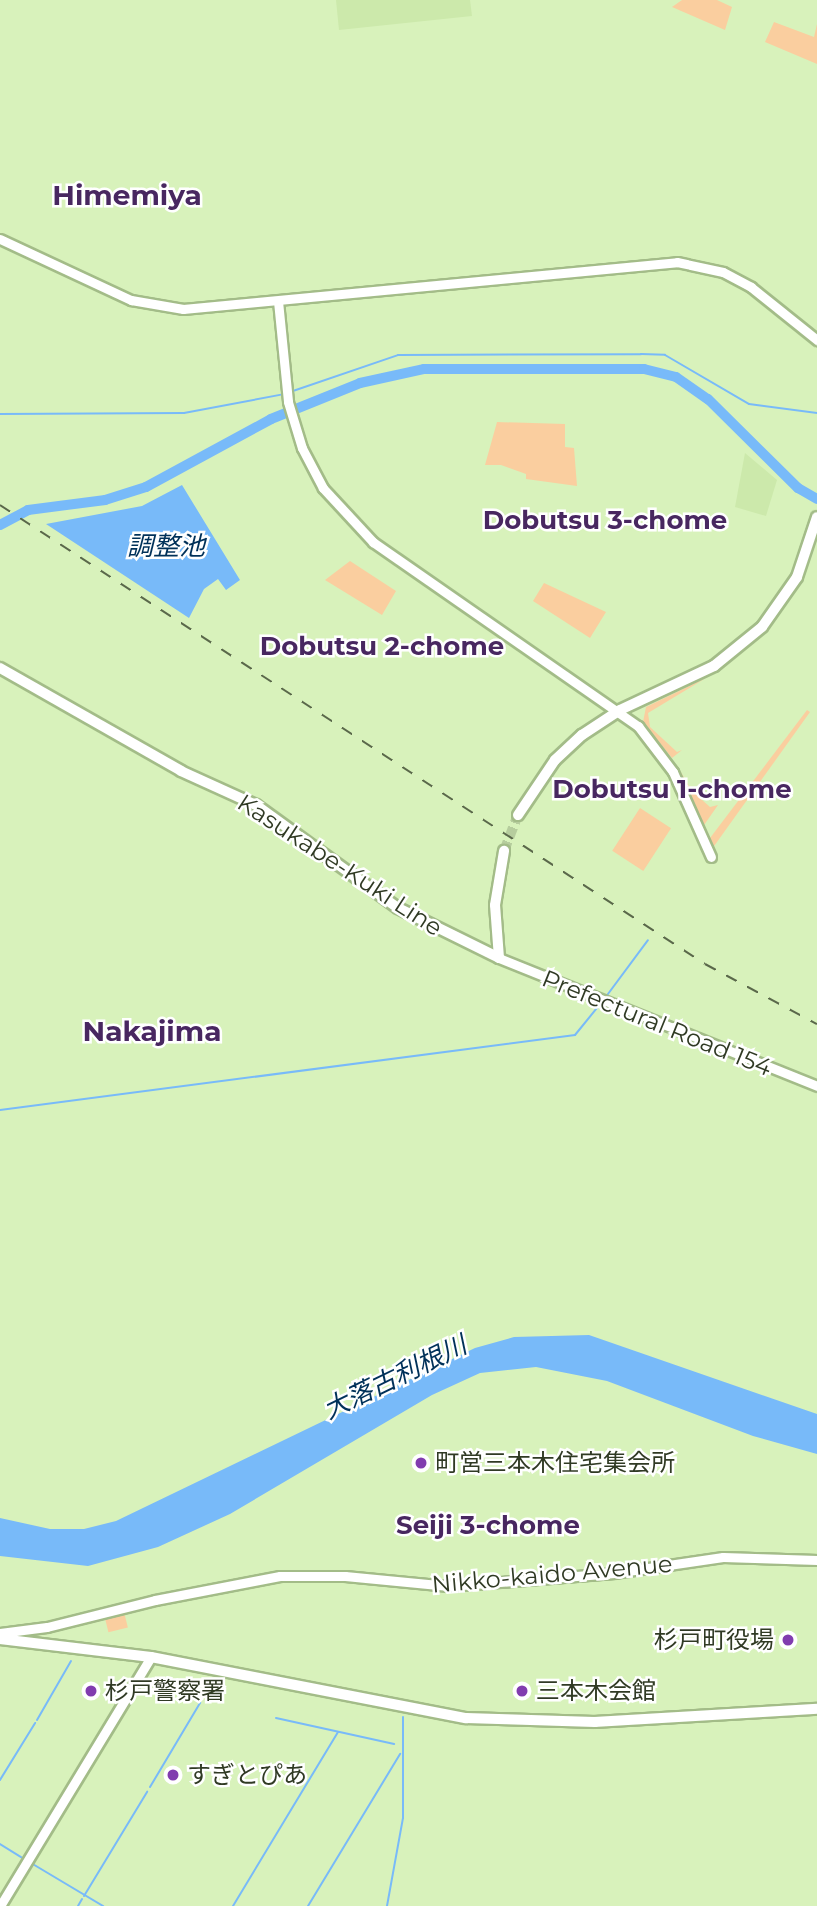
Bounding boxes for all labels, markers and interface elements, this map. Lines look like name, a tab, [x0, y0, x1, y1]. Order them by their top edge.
district label: Himemiya	[52, 178, 202, 212]
district label: Dobutsu 3-chome	[483, 505, 727, 537]
water label: 調整池	[127, 531, 205, 563]
district label: Dobutsu 2-chome	[260, 631, 504, 663]
district label: Dobutsu 1-chome	[552, 774, 792, 806]
street label: Kasukabe-Kuki Line	[232, 788, 448, 942]
street label: Prefectural Road 154	[538, 964, 776, 1082]
district label: Nakajima	[83, 1014, 221, 1048]
water label: 大落古利根川	[318, 1330, 472, 1426]
place label: 町営三本木住宅集会所	[435, 1449, 675, 1477]
marker: 町営三本木住宅集会所	[413, 1455, 429, 1471]
district label: Seiji 3-chome	[396, 1510, 580, 1542]
street label: Nikko-kaido Avenue	[430, 1549, 674, 1599]
place label: 杉戸町役場	[654, 1626, 774, 1654]
marker: 杉戸町役場	[780, 1632, 796, 1648]
place label: 杉戸警察署	[105, 1677, 225, 1705]
place label: 三本木会館	[536, 1677, 656, 1705]
marker: 杉戸警察署	[83, 1683, 99, 1699]
marker: 三本木会館	[514, 1683, 530, 1699]
place label: すぎとぴあ	[187, 1761, 307, 1789]
marker: すぎとぴあ	[165, 1767, 181, 1783]

